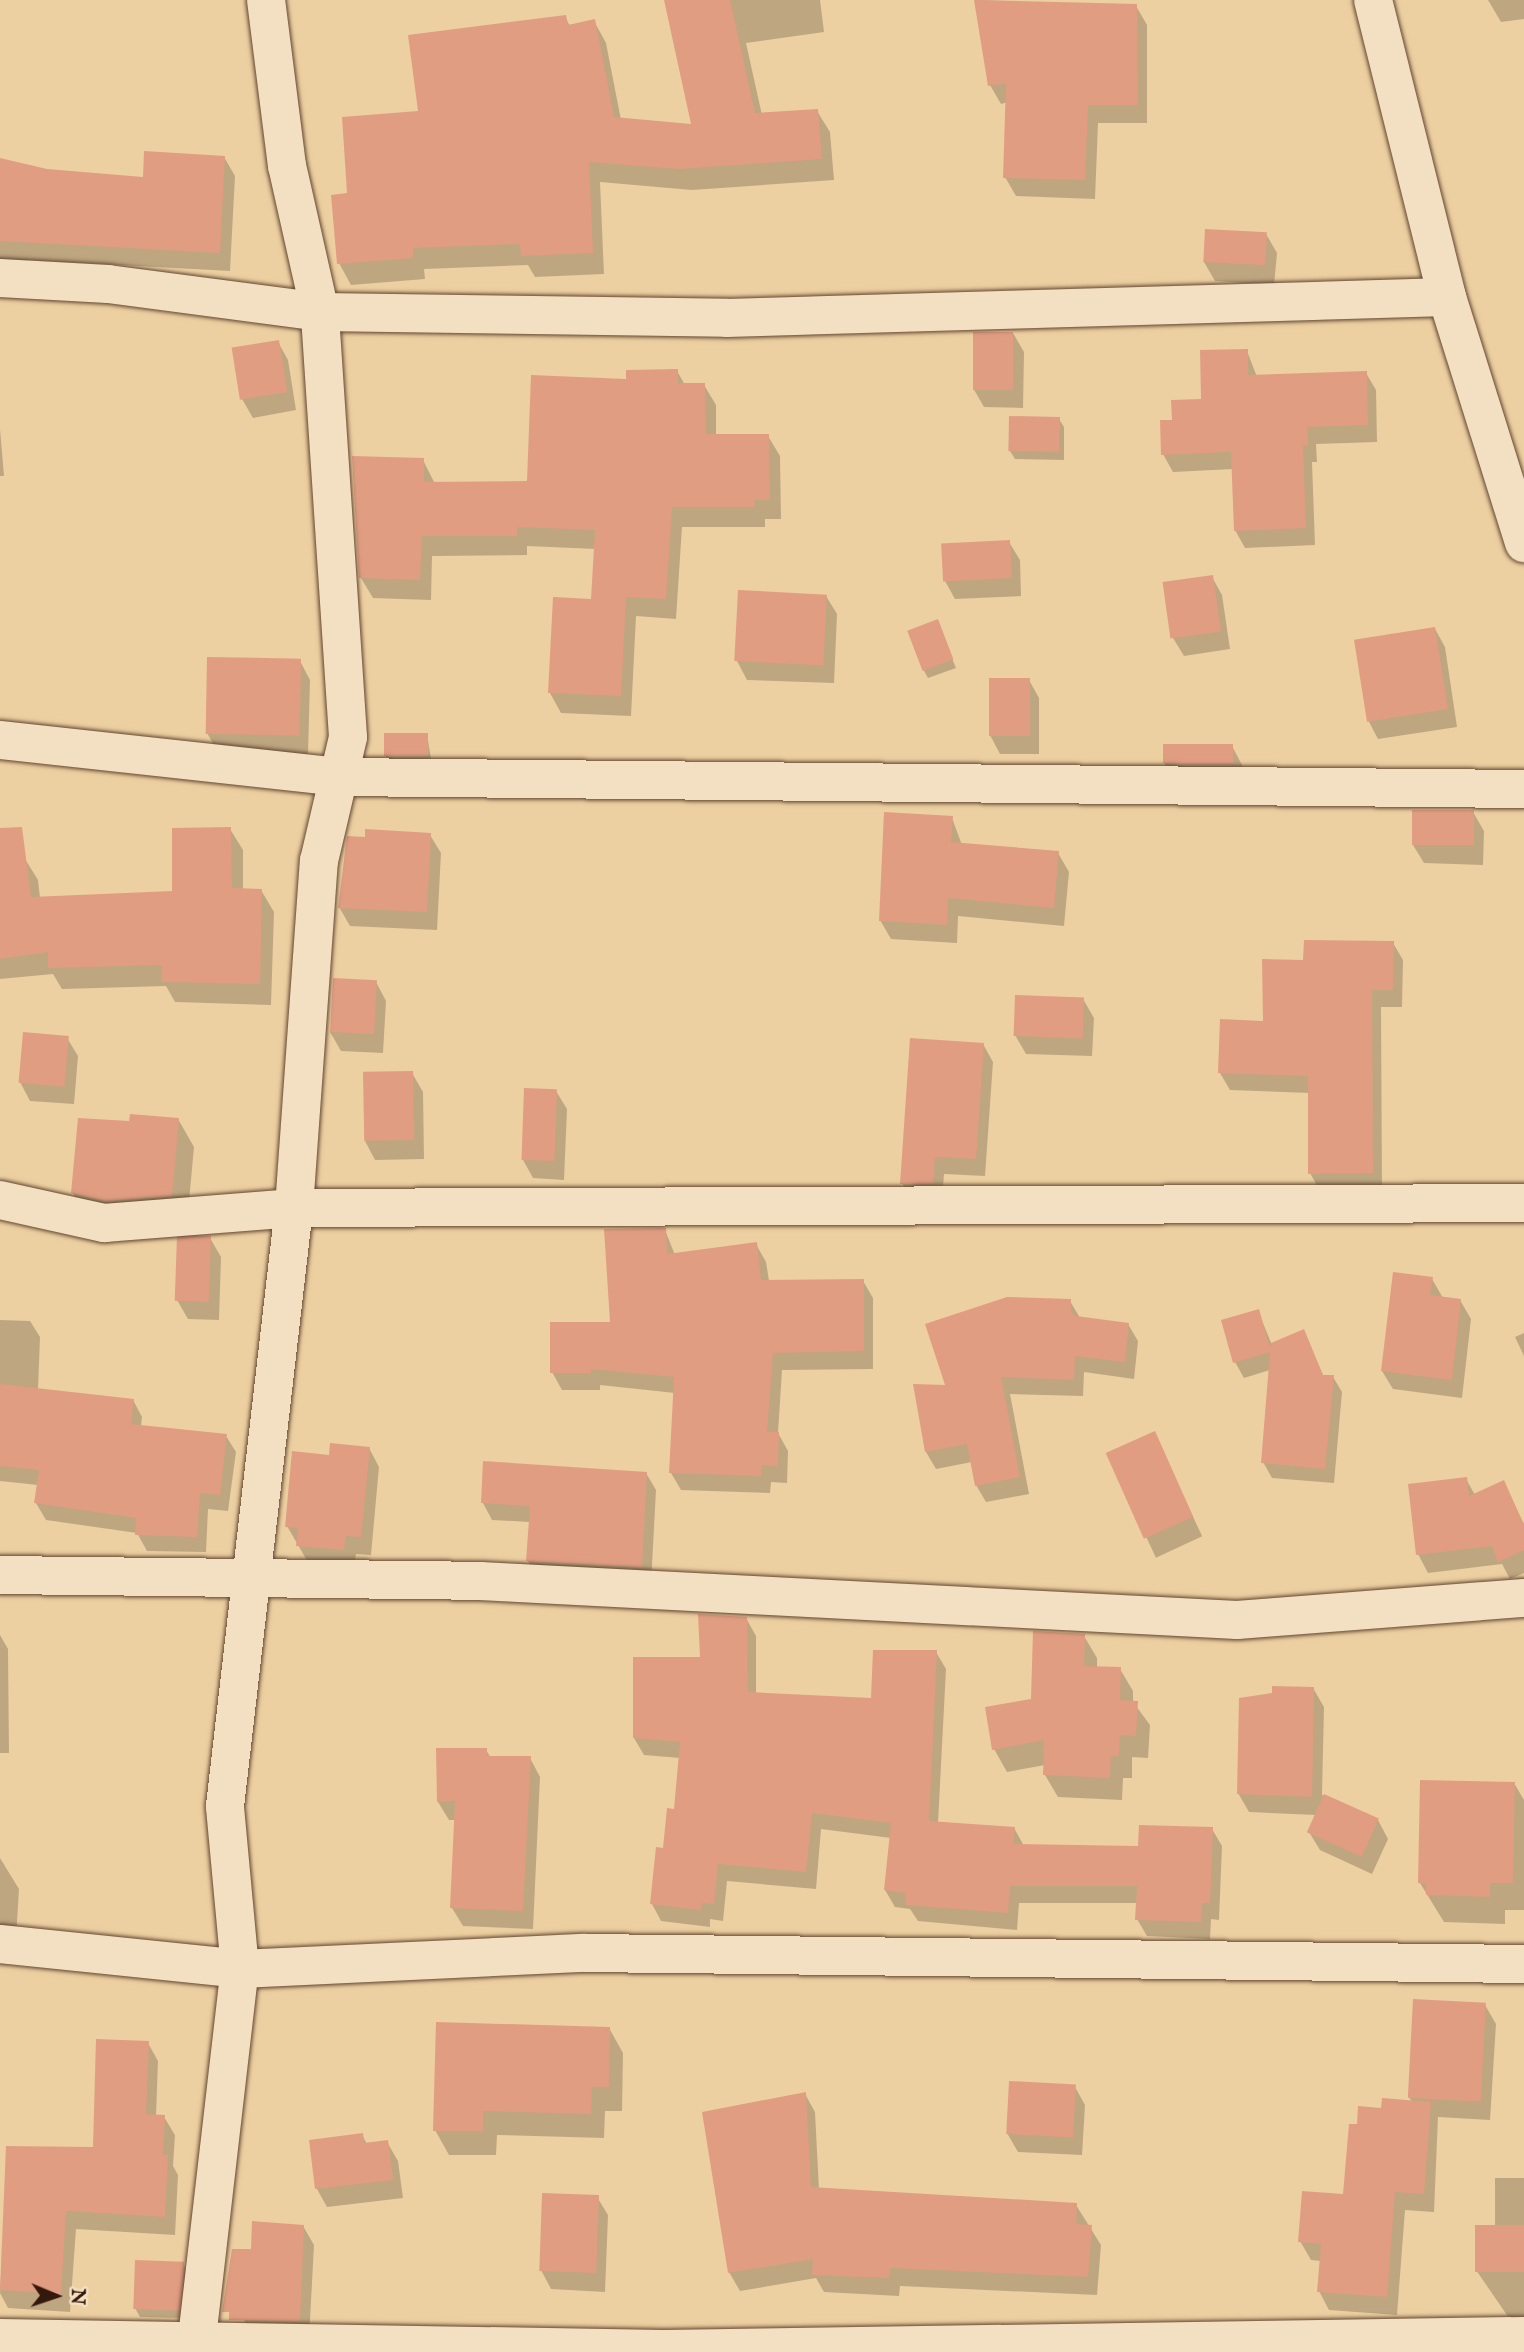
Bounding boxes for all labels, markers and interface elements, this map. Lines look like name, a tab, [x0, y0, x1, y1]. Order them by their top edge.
north arrow	[21, 2261, 91, 2331]
text: N	[65, 2288, 89, 2305]

